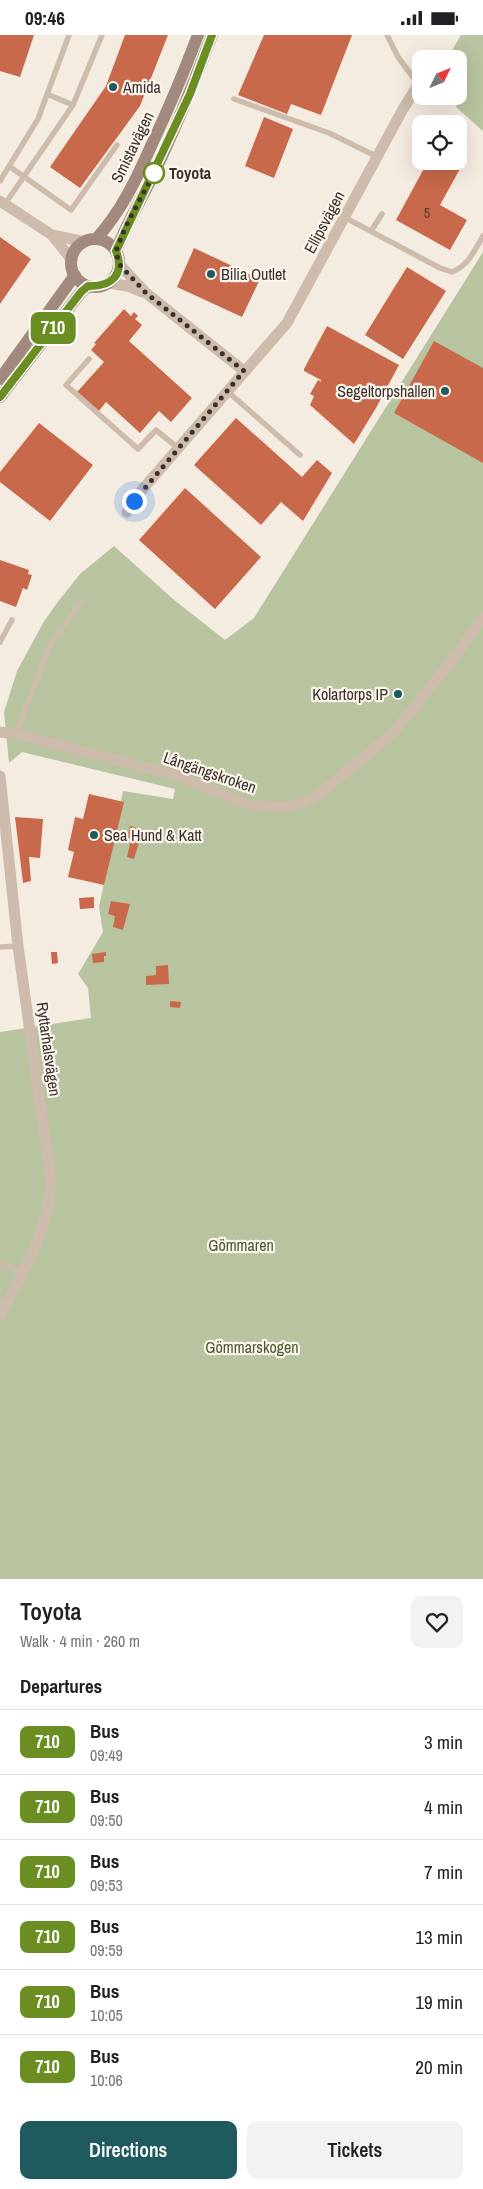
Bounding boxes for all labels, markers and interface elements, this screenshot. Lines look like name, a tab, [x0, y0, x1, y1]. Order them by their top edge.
text: 09:46	[25, 5, 65, 31]
north arrow	[412, 50, 468, 105]
map controls	[412, 50, 467, 170]
place label: Amida	[122, 76, 162, 98]
marker: Amida	[107, 81, 119, 93]
street label: Smistavägen	[105, 108, 159, 186]
button: locate	[412, 115, 467, 170]
marker: Toyota	[143, 162, 165, 184]
place label: Toyota	[169, 162, 212, 184]
street label: Ellipsvägen	[298, 187, 350, 257]
house number: 5	[424, 204, 430, 222]
place label: Bilia Outlet	[221, 263, 286, 285]
marker: Bilia Outlet	[205, 268, 217, 280]
line badge: 710	[24, 312, 82, 344]
text: 710	[41, 315, 65, 340]
place label: Segeltorpshallen	[337, 380, 435, 402]
marker: Segeltorpshallen	[439, 385, 451, 397]
your location	[122, 489, 147, 514]
place label: Kolartorps IP	[312, 683, 388, 705]
marker: Kolartorps IP	[392, 688, 404, 700]
street label: Långängskroken	[161, 746, 259, 798]
place label: Sea Hund & Katt	[104, 824, 202, 846]
marker: Sea Hund & Katt	[88, 829, 100, 841]
street label: Ryttarhalsvägen	[32, 1001, 66, 1097]
park label: Gömmaren	[208, 1234, 274, 1256]
park label: Gömmarskogen	[205, 1336, 299, 1358]
text: Toyota	[20, 1595, 81, 1627]
button: heart	[411, 1596, 463, 1648]
text: Walk · 4 min · 260 m	[20, 1630, 140, 1652]
text: Departures	[20, 1673, 102, 1699]
text: Bus	[90, 1718, 119, 1744]
text: 710	[35, 1729, 60, 1754]
text: 3 min	[424, 1729, 463, 1755]
text: 09:49	[90, 1744, 123, 1766]
text: Bus	[90, 1783, 119, 1809]
text: 710	[35, 1794, 60, 1819]
text: 4 min	[424, 1794, 463, 1820]
text: 09:50	[90, 1809, 123, 1831]
text: Bus	[90, 1848, 119, 1874]
text: 710	[35, 1859, 60, 1884]
text: 7 min	[424, 1859, 463, 1885]
text: 09:53	[90, 1874, 123, 1896]
text: Bus	[90, 1913, 119, 1939]
text: 710	[35, 1924, 60, 1949]
text: 13 min	[415, 1924, 463, 1950]
text: 09:59	[90, 1939, 123, 1961]
text: Bus	[90, 1978, 119, 2004]
text: 710	[35, 1989, 60, 2014]
text: 19 min	[415, 1989, 463, 2015]
text: 10:05	[90, 2004, 123, 2026]
text: Bus	[90, 2043, 119, 2069]
text: 710	[35, 2054, 60, 2079]
text: 20 min	[415, 2054, 463, 2080]
text: 10:06	[90, 2069, 123, 2091]
button: Directions	[20, 2121, 237, 2179]
button: Tickets	[247, 2121, 463, 2179]

